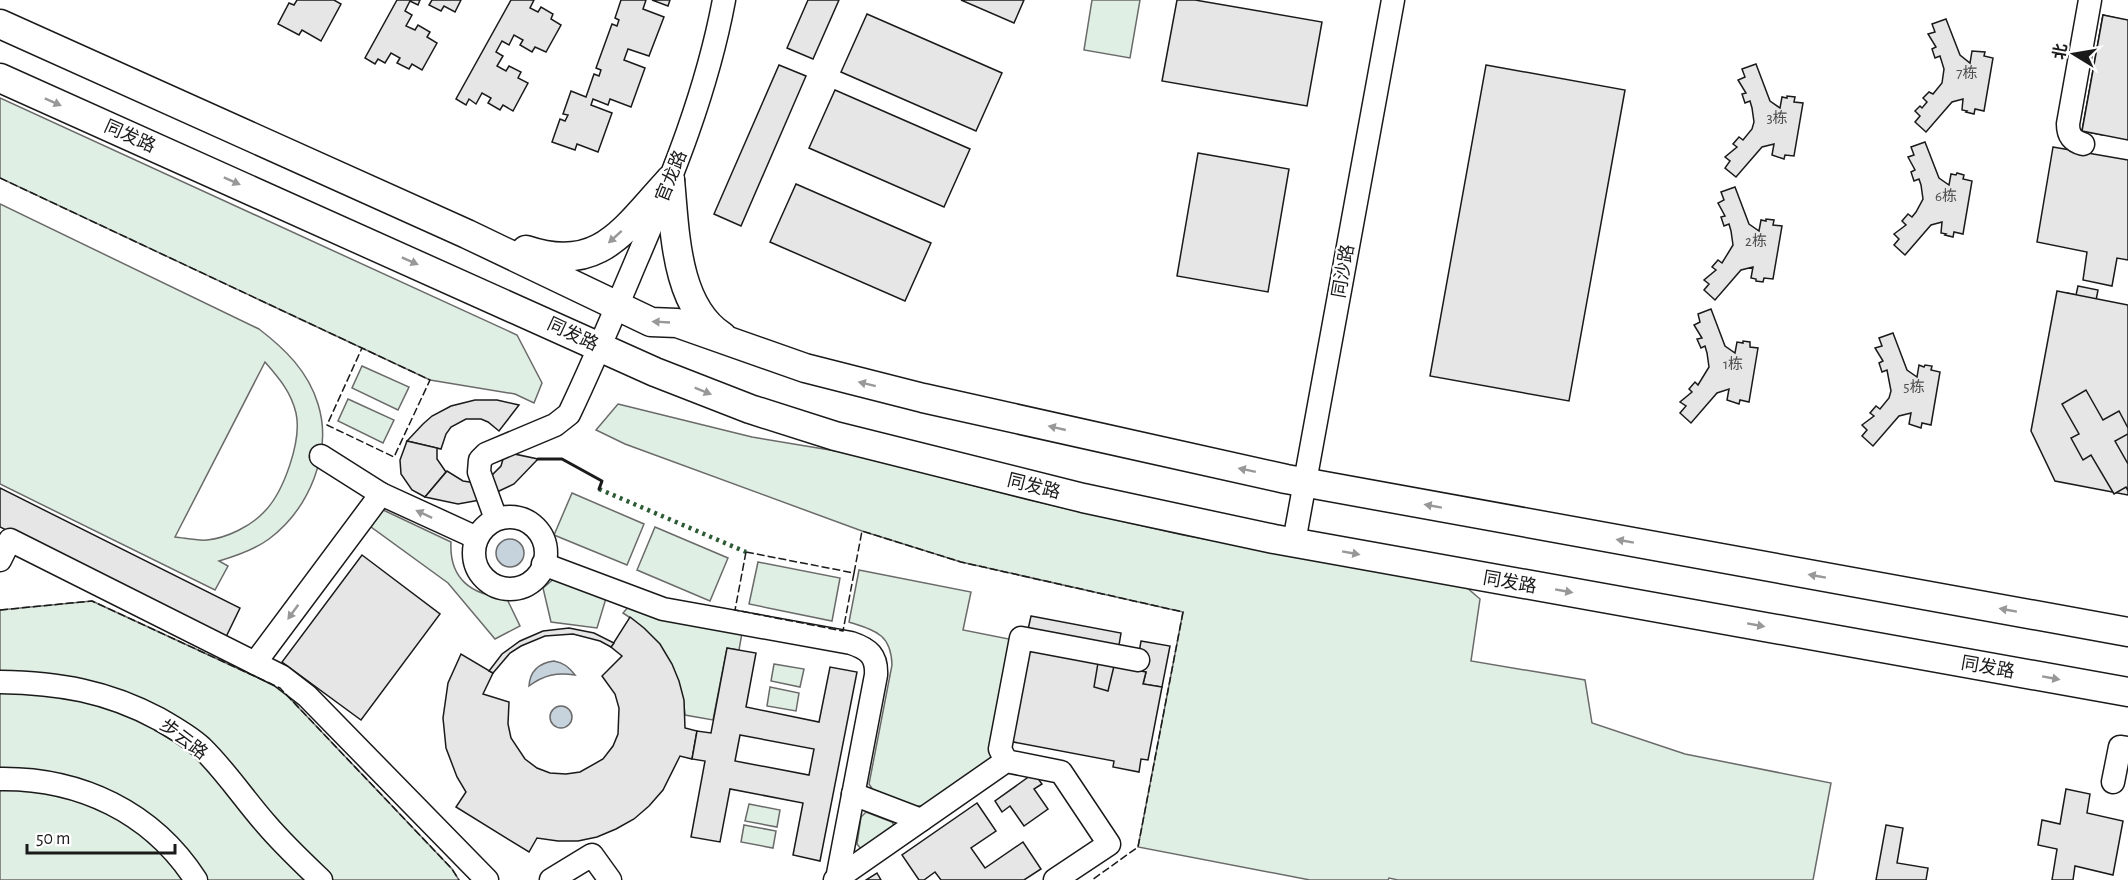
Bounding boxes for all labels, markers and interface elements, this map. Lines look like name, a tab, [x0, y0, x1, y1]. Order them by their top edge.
north arrow	[2044, 24, 2104, 84]
text: 北	[2050, 42, 2070, 61]
house number: 7栋	[1956, 64, 1978, 81]
one-way arrow	[45, 97, 63, 107]
house number: 3栋	[1766, 109, 1788, 126]
street label: 同发路	[101, 116, 159, 156]
street label: 官龙路	[652, 147, 690, 205]
one-way arrow	[223, 177, 240, 186]
house number: 6栋	[1935, 187, 1957, 204]
one-way arrow	[608, 230, 623, 243]
house number: 2栋	[1745, 232, 1767, 249]
street label: 同沙路	[1328, 243, 1358, 299]
one-way arrow	[401, 256, 418, 265]
street label: 同发路	[544, 314, 602, 354]
one-way arrow	[651, 318, 670, 327]
house number: 1栋	[1723, 355, 1743, 372]
house number: 5栋	[1903, 378, 1925, 395]
one-way arrow	[858, 379, 876, 388]
one-way arrow	[694, 387, 712, 396]
one-way arrow	[1048, 423, 1066, 433]
one-way arrow	[1238, 465, 1257, 475]
street label: 同发路	[1005, 470, 1063, 502]
one-way arrow	[1423, 501, 1442, 510]
one-way arrow	[415, 509, 432, 518]
one-way arrow	[1615, 536, 1634, 545]
one-way arrow	[1342, 549, 1361, 558]
street label: 同发路	[1482, 567, 1538, 597]
one-way arrow	[1807, 571, 1826, 580]
one-way arrow	[1554, 587, 1573, 596]
one-way arrow	[287, 604, 299, 620]
one-way arrow	[1999, 606, 2018, 615]
one-way arrow	[1746, 621, 1765, 630]
street label: 同发路	[1960, 652, 2016, 682]
one-way arrow	[2042, 674, 2061, 683]
street label: 步云路	[156, 715, 212, 763]
scale bar	[27, 817, 176, 855]
text: 50 m	[36, 830, 70, 848]

